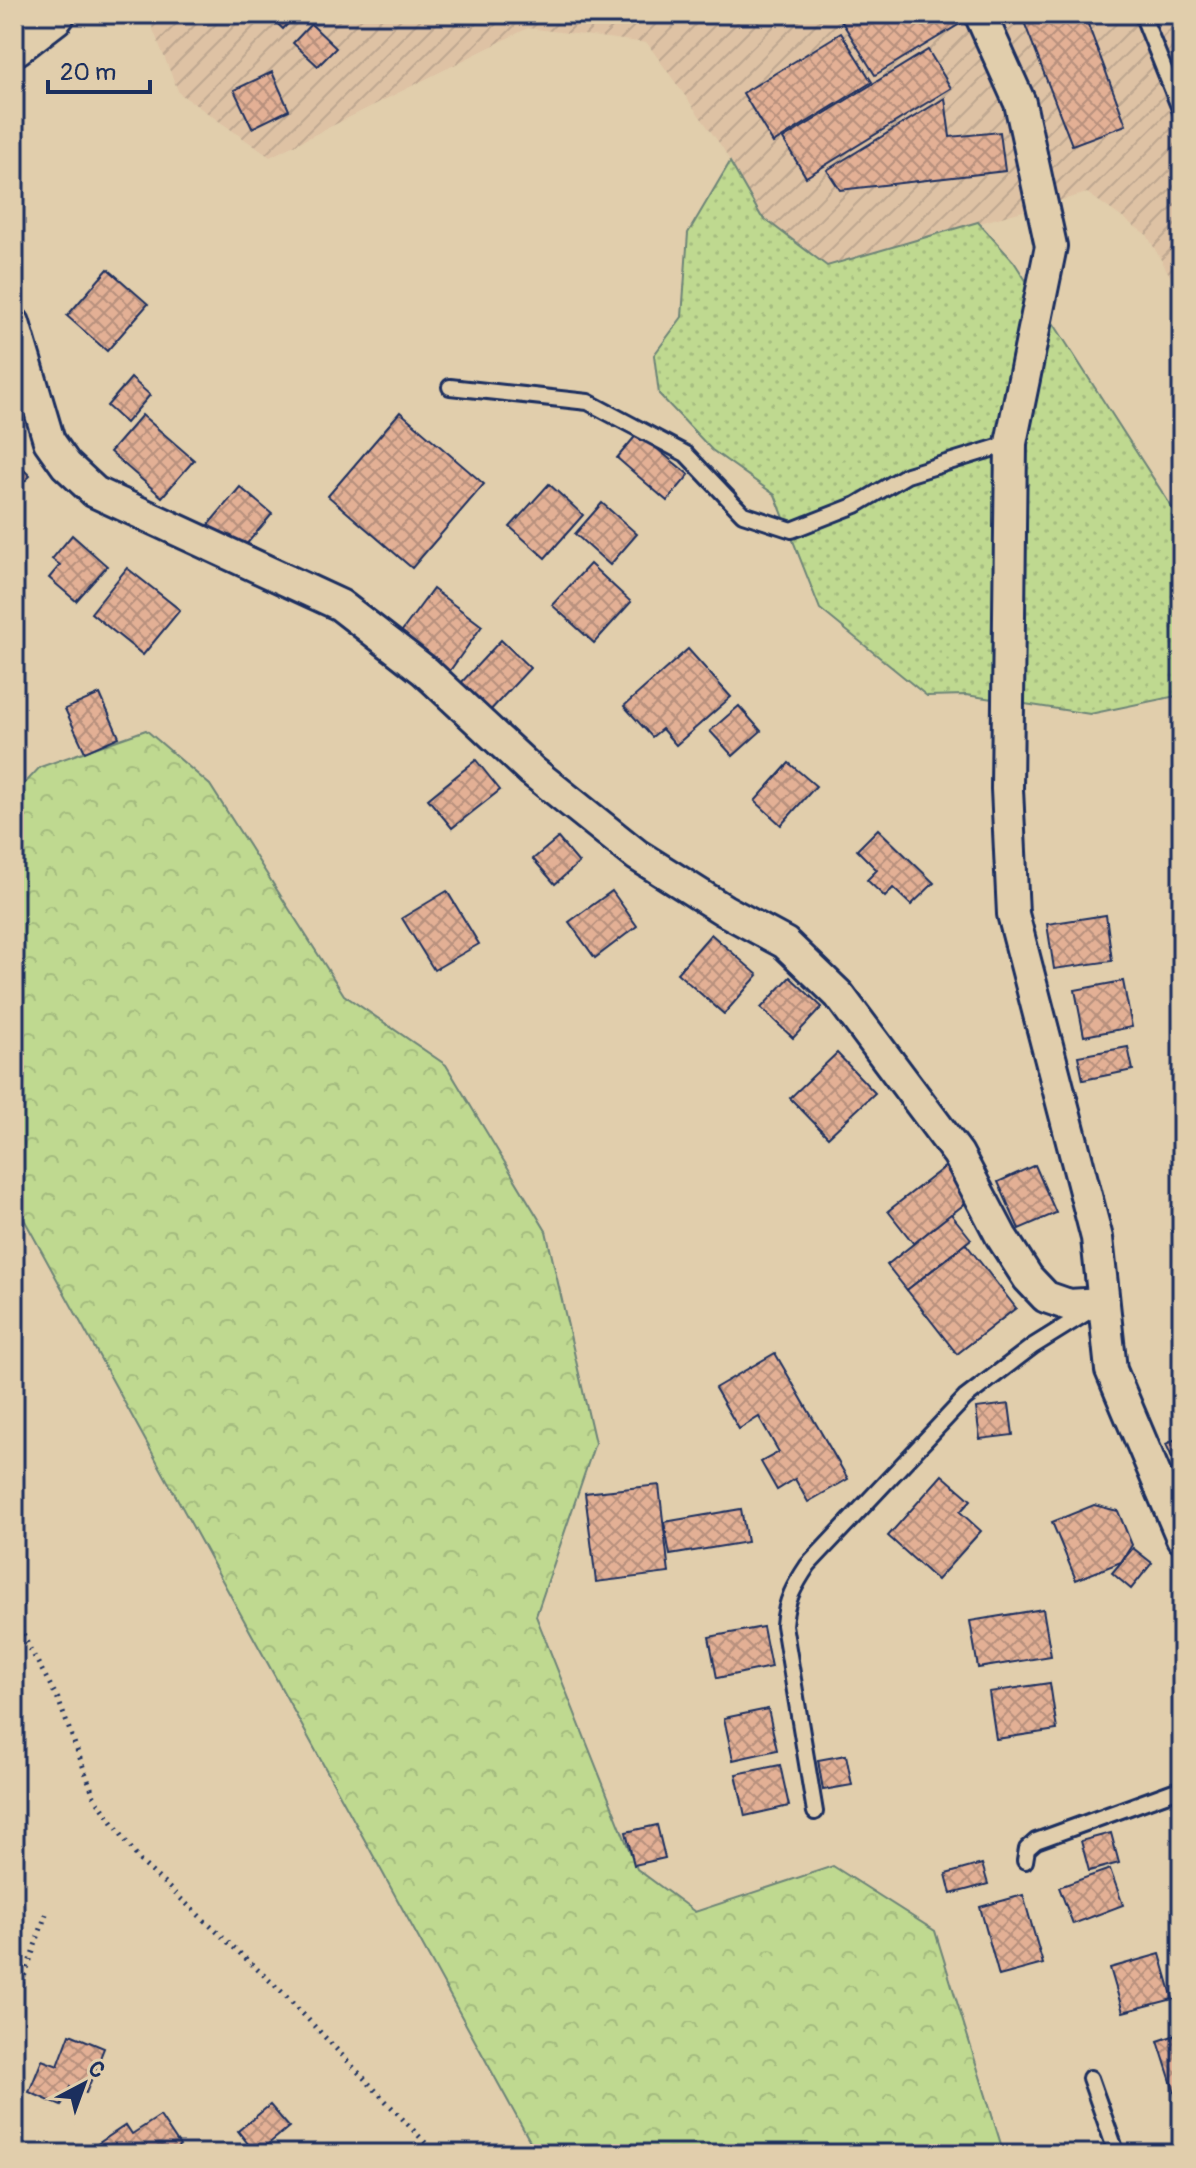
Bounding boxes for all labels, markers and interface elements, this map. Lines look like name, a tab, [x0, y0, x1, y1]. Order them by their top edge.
scale bar	[48, 44, 150, 94]
text: 20 m	[60, 58, 116, 87]
north arrow	[44, 2044, 124, 2124]
text: С	[82, 2055, 111, 2085]

